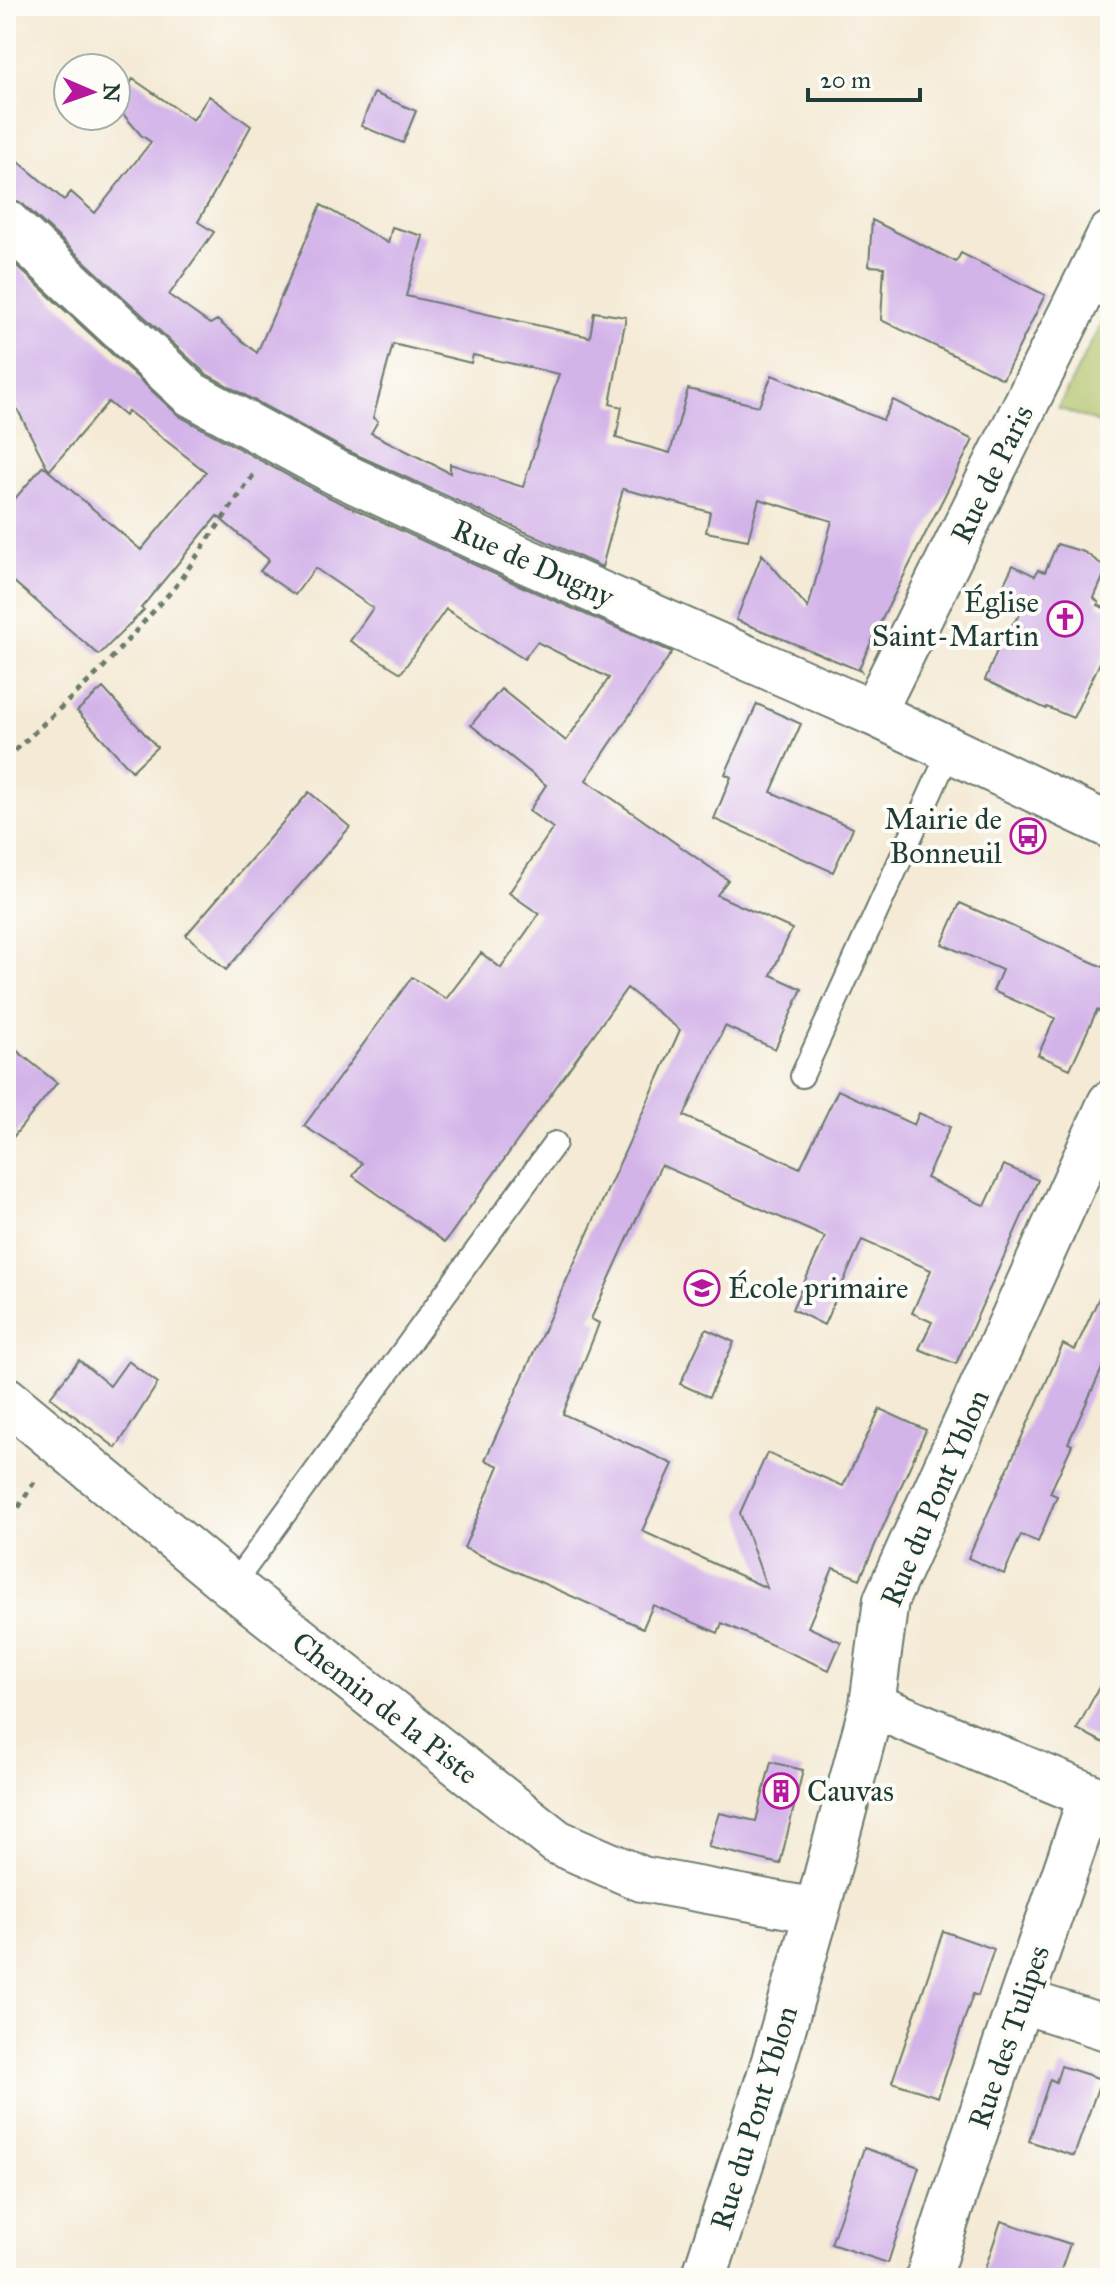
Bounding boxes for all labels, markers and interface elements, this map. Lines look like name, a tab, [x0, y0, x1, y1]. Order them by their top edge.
north arrow	[52, 52, 132, 132]
scale bar	[808, 52, 920, 102]
text: 20 m	[820, 65, 871, 95]
text: N	[98, 83, 125, 103]
street label: Rue de Paris	[943, 399, 1041, 549]
street label: Rue de Dugny	[447, 511, 620, 615]
place label: Église Saint-Martin	[872, 583, 1039, 654]
church icon: Église Saint-Martin	[1046, 600, 1084, 638]
place label: Mairie de Bonneuil	[884, 801, 1003, 871]
bus stop icon: Mairie de Bonneuil	[1009, 817, 1047, 855]
school or university icon: École primaire	[683, 1269, 721, 1307]
place label: École primaire	[728, 1269, 908, 1306]
street label: Rue du Pont Yblon	[873, 1384, 997, 1612]
street label: Chemin de la Piste	[285, 1624, 485, 1792]
building icon: Cauvas	[762, 1772, 800, 1810]
place label: Cauvas	[807, 1773, 894, 1809]
street label: Rue des Tulipes	[961, 1941, 1057, 2133]
street label: Rue du Pont Yblon	[703, 2002, 805, 2234]

